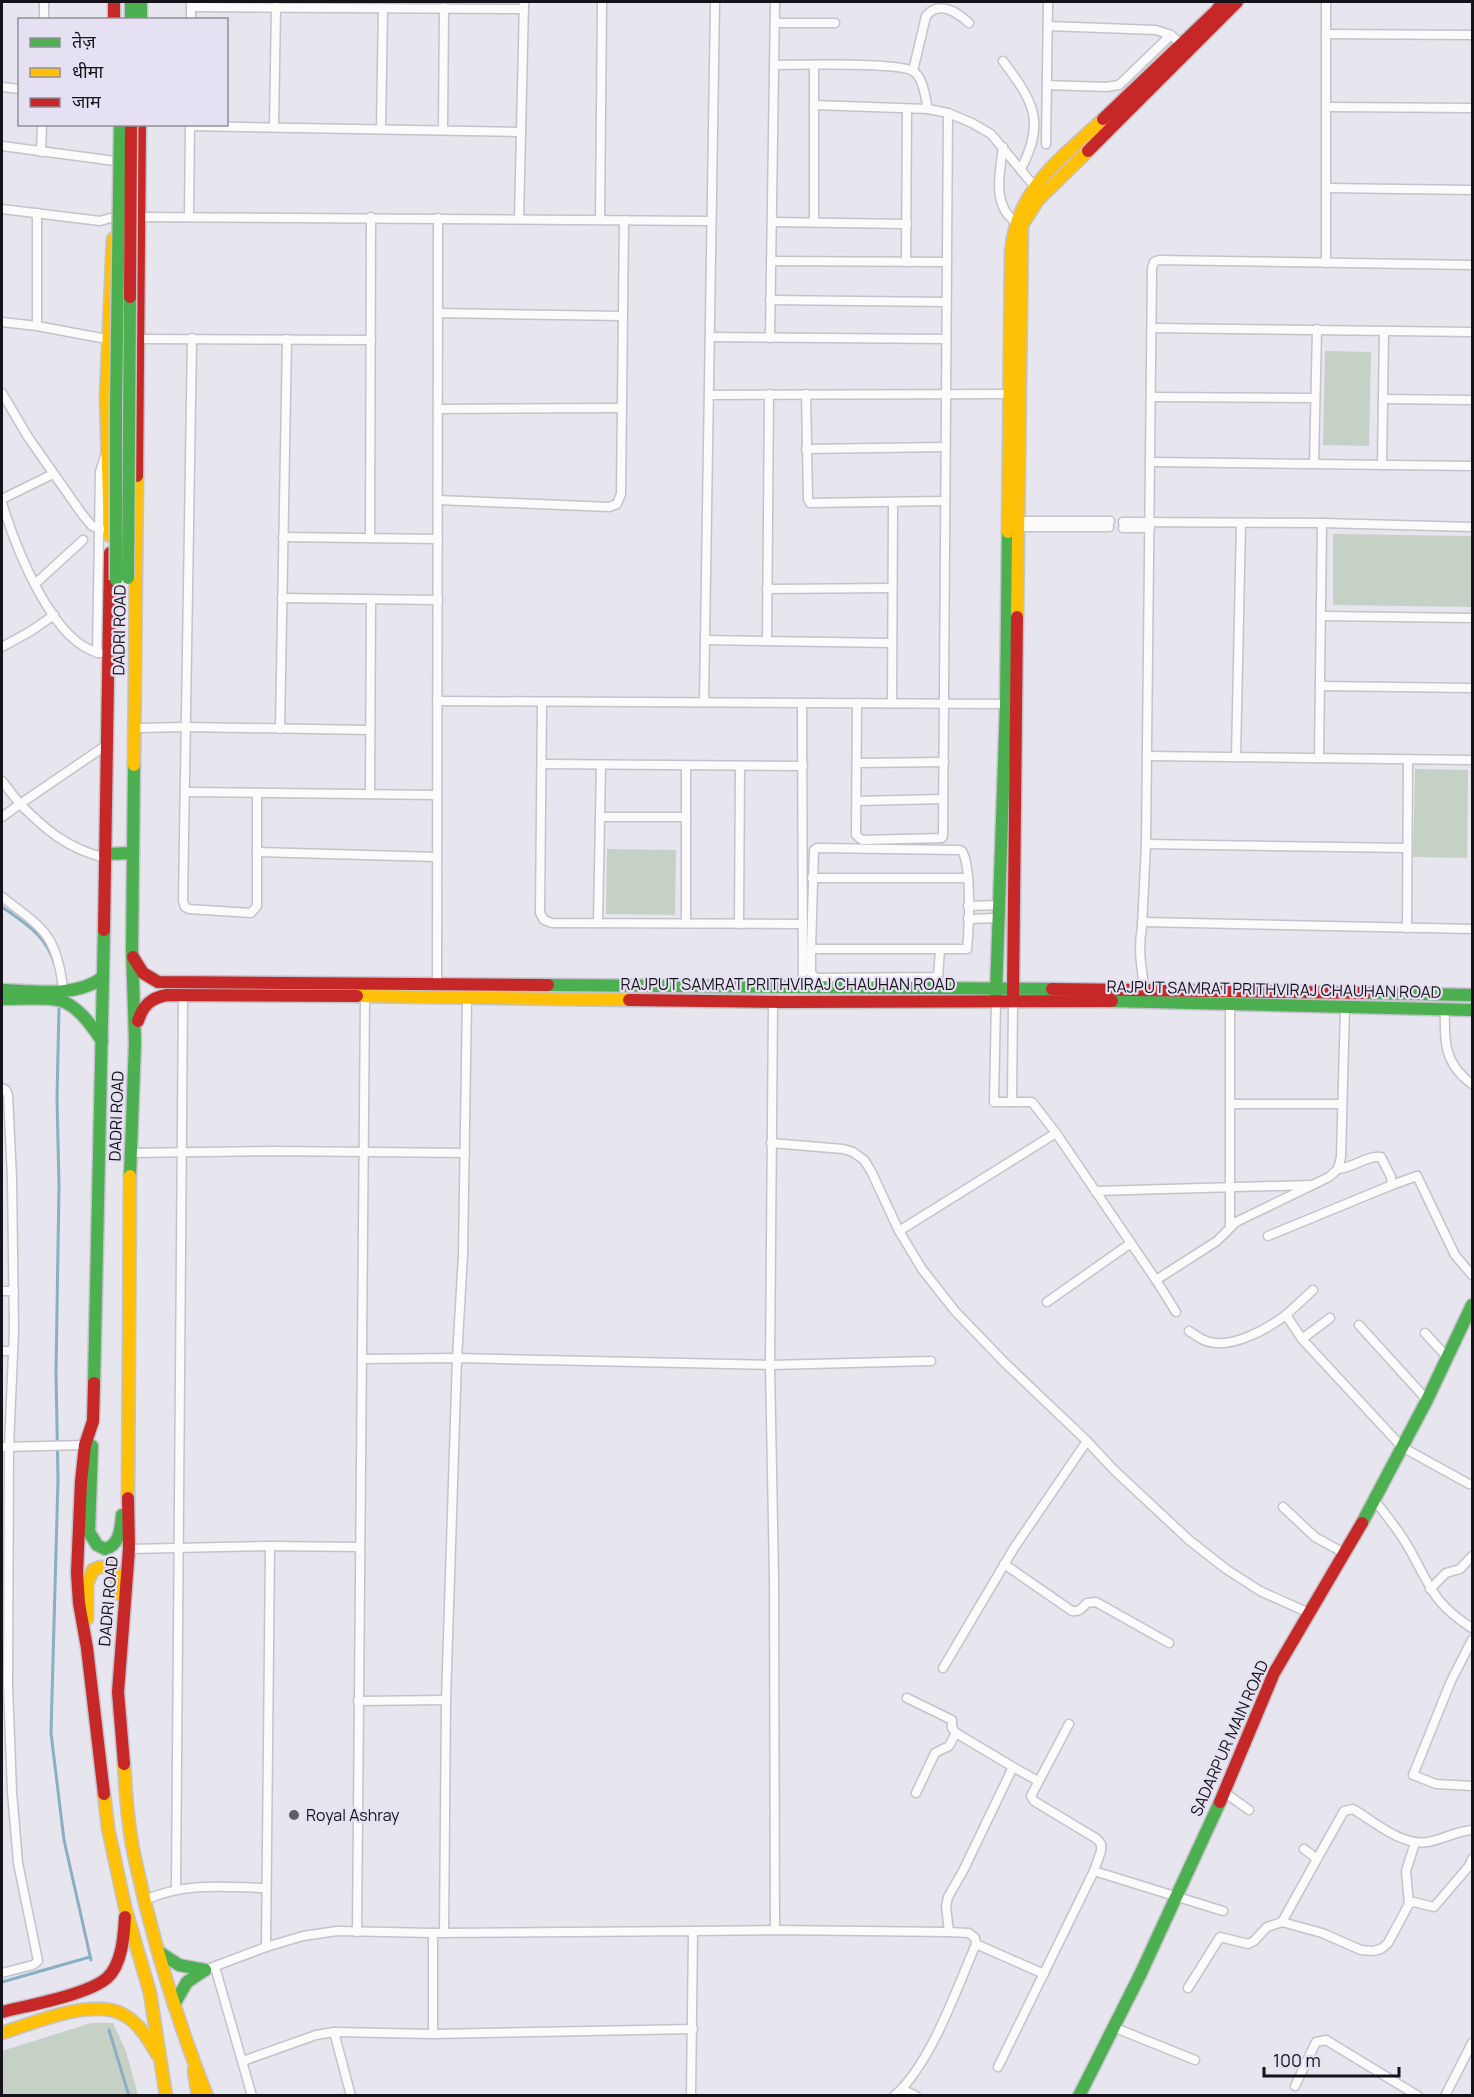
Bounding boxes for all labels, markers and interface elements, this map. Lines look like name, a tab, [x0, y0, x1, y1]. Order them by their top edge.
legend	[18, 18, 228, 126]
text: तेज़	[72, 29, 96, 53]
text: धीमा	[72, 59, 103, 83]
text: जाम	[72, 89, 102, 113]
street label: DADRI ROAD	[107, 584, 131, 675]
street label: RAJPUT SAMRAT PRITHVIRAJ CHAUHAN ROAD	[621, 973, 956, 995]
street label: RAJPUT SAMRAT PRITHVIRAJ CHAUHAN ROAD	[1106, 975, 1442, 1003]
street label: DADRI ROAD	[103, 1070, 129, 1162]
street label: DADRI ROAD	[93, 1555, 123, 1647]
street label: SADARPUR MAIN ROAD	[1185, 1656, 1273, 1819]
place label: Royal Ashray	[306, 1804, 400, 1826]
marker: Royal Ashray	[287, 1808, 301, 1822]
scale bar	[1264, 2040, 1399, 2078]
text: 100 m	[1273, 2048, 1321, 2072]

